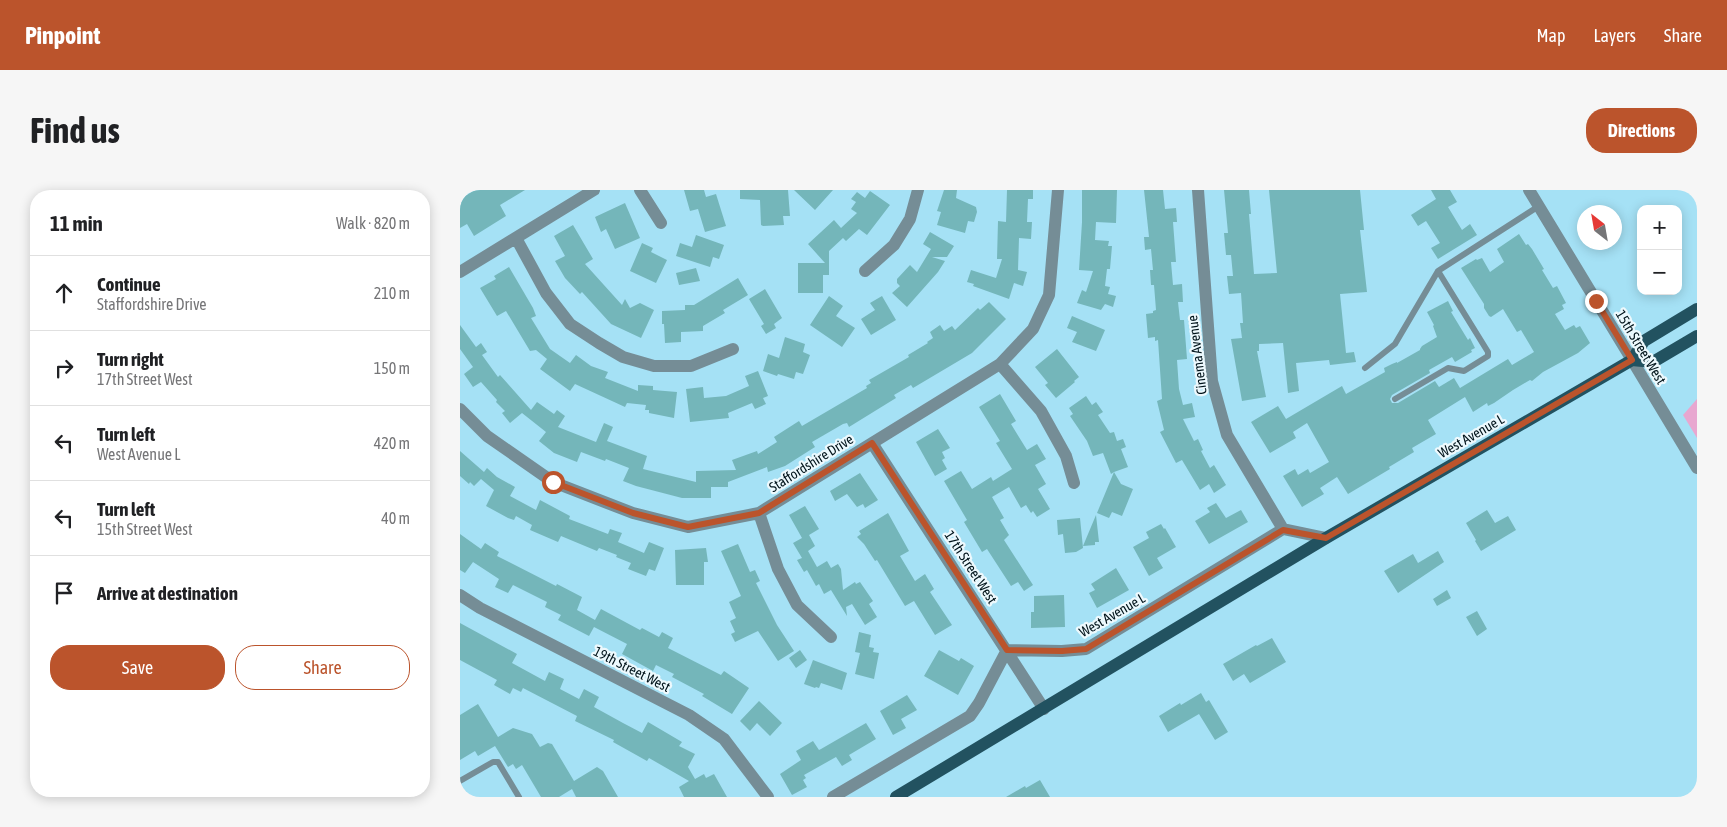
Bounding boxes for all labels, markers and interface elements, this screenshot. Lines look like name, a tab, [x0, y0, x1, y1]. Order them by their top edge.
text: Pinpoint	[25, 22, 100, 49]
text: Map	[1536, 25, 1565, 46]
text: Layers	[1593, 25, 1636, 46]
text: Share	[1664, 25, 1702, 46]
button: Directions	[1586, 108, 1697, 153]
text: Find us	[30, 110, 120, 150]
north arrow	[1577, 205, 1622, 250]
map controls	[1637, 205, 1682, 295]
button: +	[1637, 205, 1682, 250]
text: 11 min	[50, 211, 103, 235]
text: Walk · 820 m	[336, 214, 410, 232]
button: −	[1637, 250, 1682, 295]
text: Continue	[97, 273, 161, 295]
icon: ahead	[50, 279, 78, 307]
text: 210 m	[374, 284, 410, 302]
route end	[1585, 290, 1608, 313]
text: Staffordshire Drive	[97, 295, 207, 313]
street label: 15th Street West	[1613, 307, 1669, 387]
street label: Cinema Avenue	[1184, 314, 1210, 396]
text: Turn right	[97, 348, 164, 370]
icon: right	[50, 354, 78, 382]
text: 150 m	[374, 359, 410, 377]
text: 17th Street West	[97, 370, 193, 388]
street label: West Avenue L	[1435, 411, 1507, 461]
text: Turn left	[97, 423, 155, 445]
icon: left	[50, 429, 78, 457]
street label: Staffordshire Drive	[766, 431, 856, 495]
text: 420 m	[374, 434, 410, 452]
text: West Avenue L	[97, 445, 181, 463]
route start	[542, 471, 565, 494]
text: Turn left	[97, 498, 155, 520]
icon: left	[50, 504, 78, 532]
text: 40 m	[381, 509, 410, 527]
text: 15th Street West	[97, 520, 193, 538]
street label: 17th Street West	[942, 528, 1000, 606]
icon: arrive	[50, 579, 78, 607]
text: Arrive at destination	[97, 582, 238, 604]
street label: West Avenue L	[1076, 590, 1148, 640]
street label: 19th Street West	[591, 643, 673, 695]
button: Save	[50, 645, 225, 690]
button: Share	[235, 645, 410, 690]

